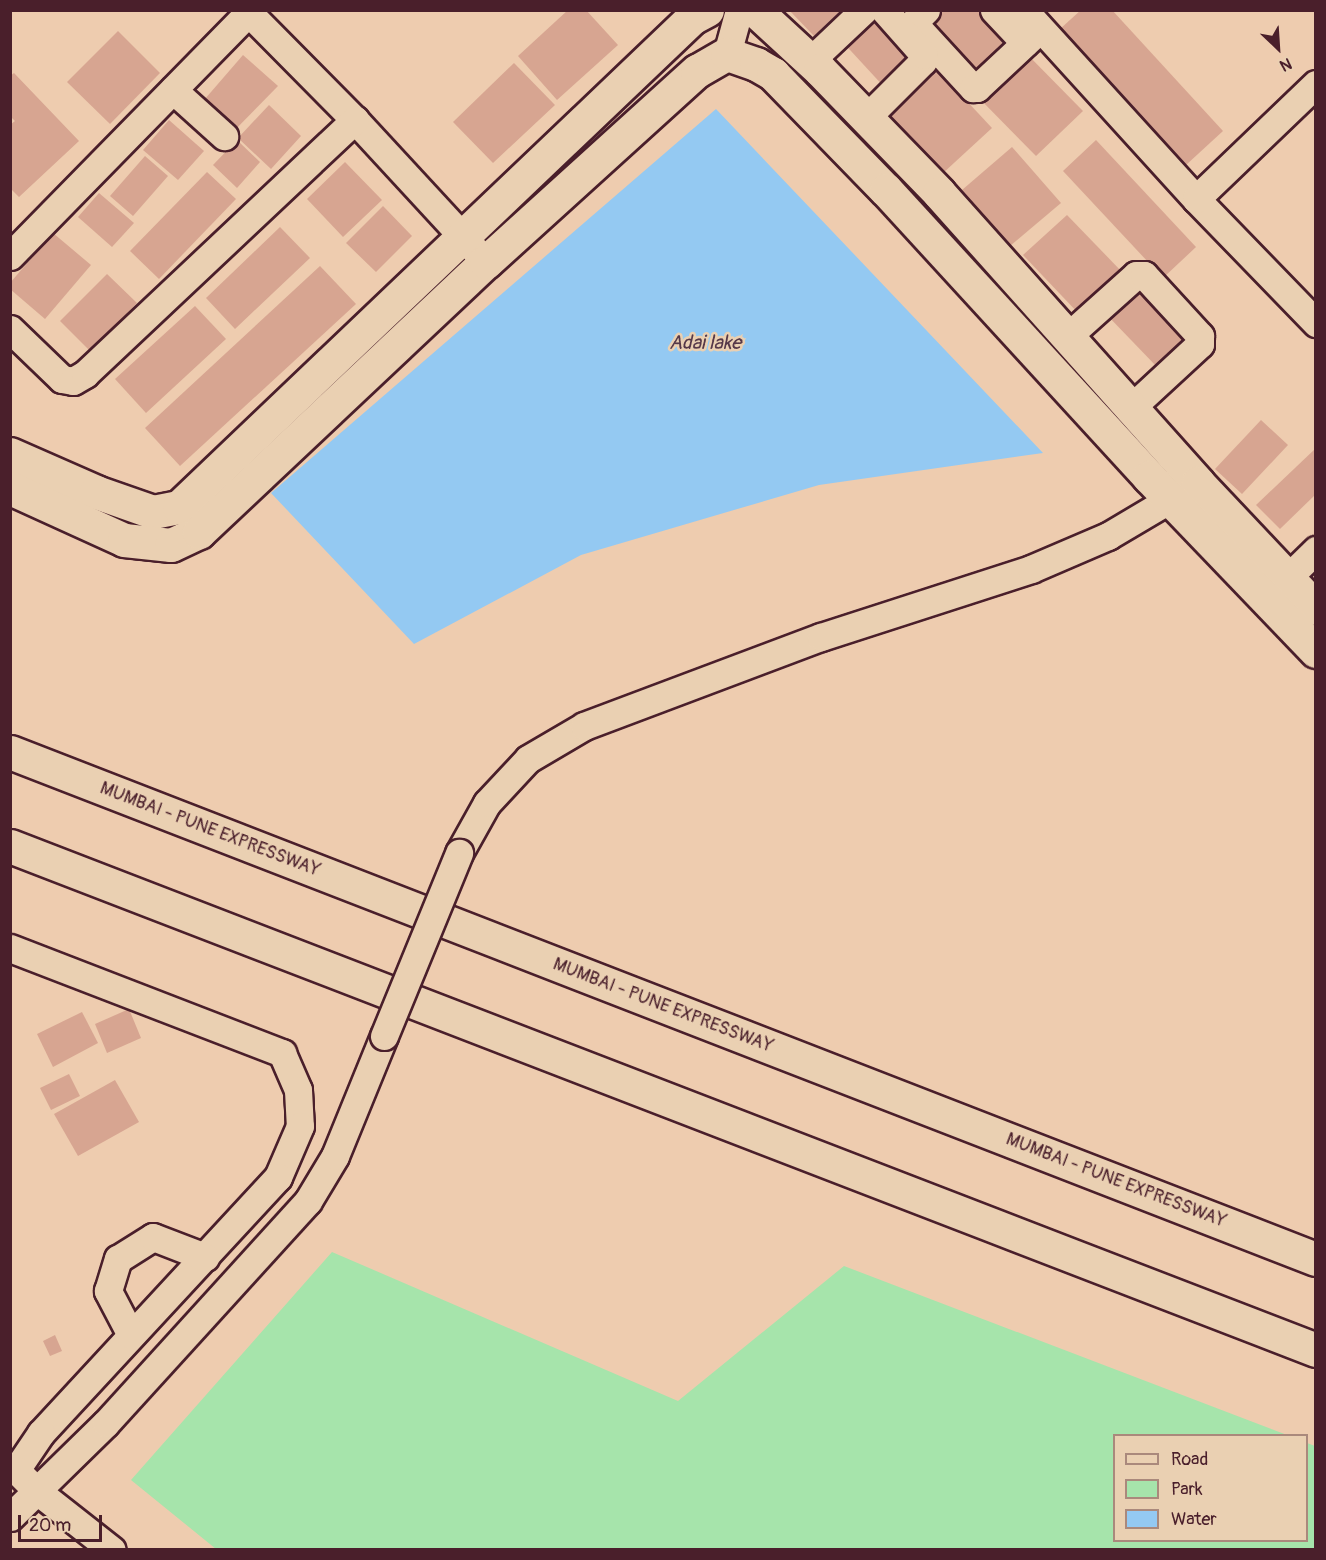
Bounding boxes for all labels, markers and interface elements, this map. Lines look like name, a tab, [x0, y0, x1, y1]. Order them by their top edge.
north arrow	[1248, 18, 1308, 78]
text: N	[1276, 53, 1295, 76]
water label: Adai lake	[669, 330, 741, 354]
street label: MUMBAI - PUNE EXPRESSWAY	[97, 778, 323, 882]
street label: MUMBAI - PUNE EXPRESSWAY	[550, 954, 776, 1058]
street label: MUMBAI - PUNE EXPRESSWAY	[1003, 1129, 1229, 1233]
legend	[1113, 1434, 1308, 1542]
text: Road	[1171, 1448, 1208, 1471]
text: Park	[1171, 1478, 1203, 1501]
scale bar	[21, 1503, 105, 1541]
text: Water	[1171, 1508, 1217, 1531]
text: 20 m	[29, 1514, 71, 1537]

